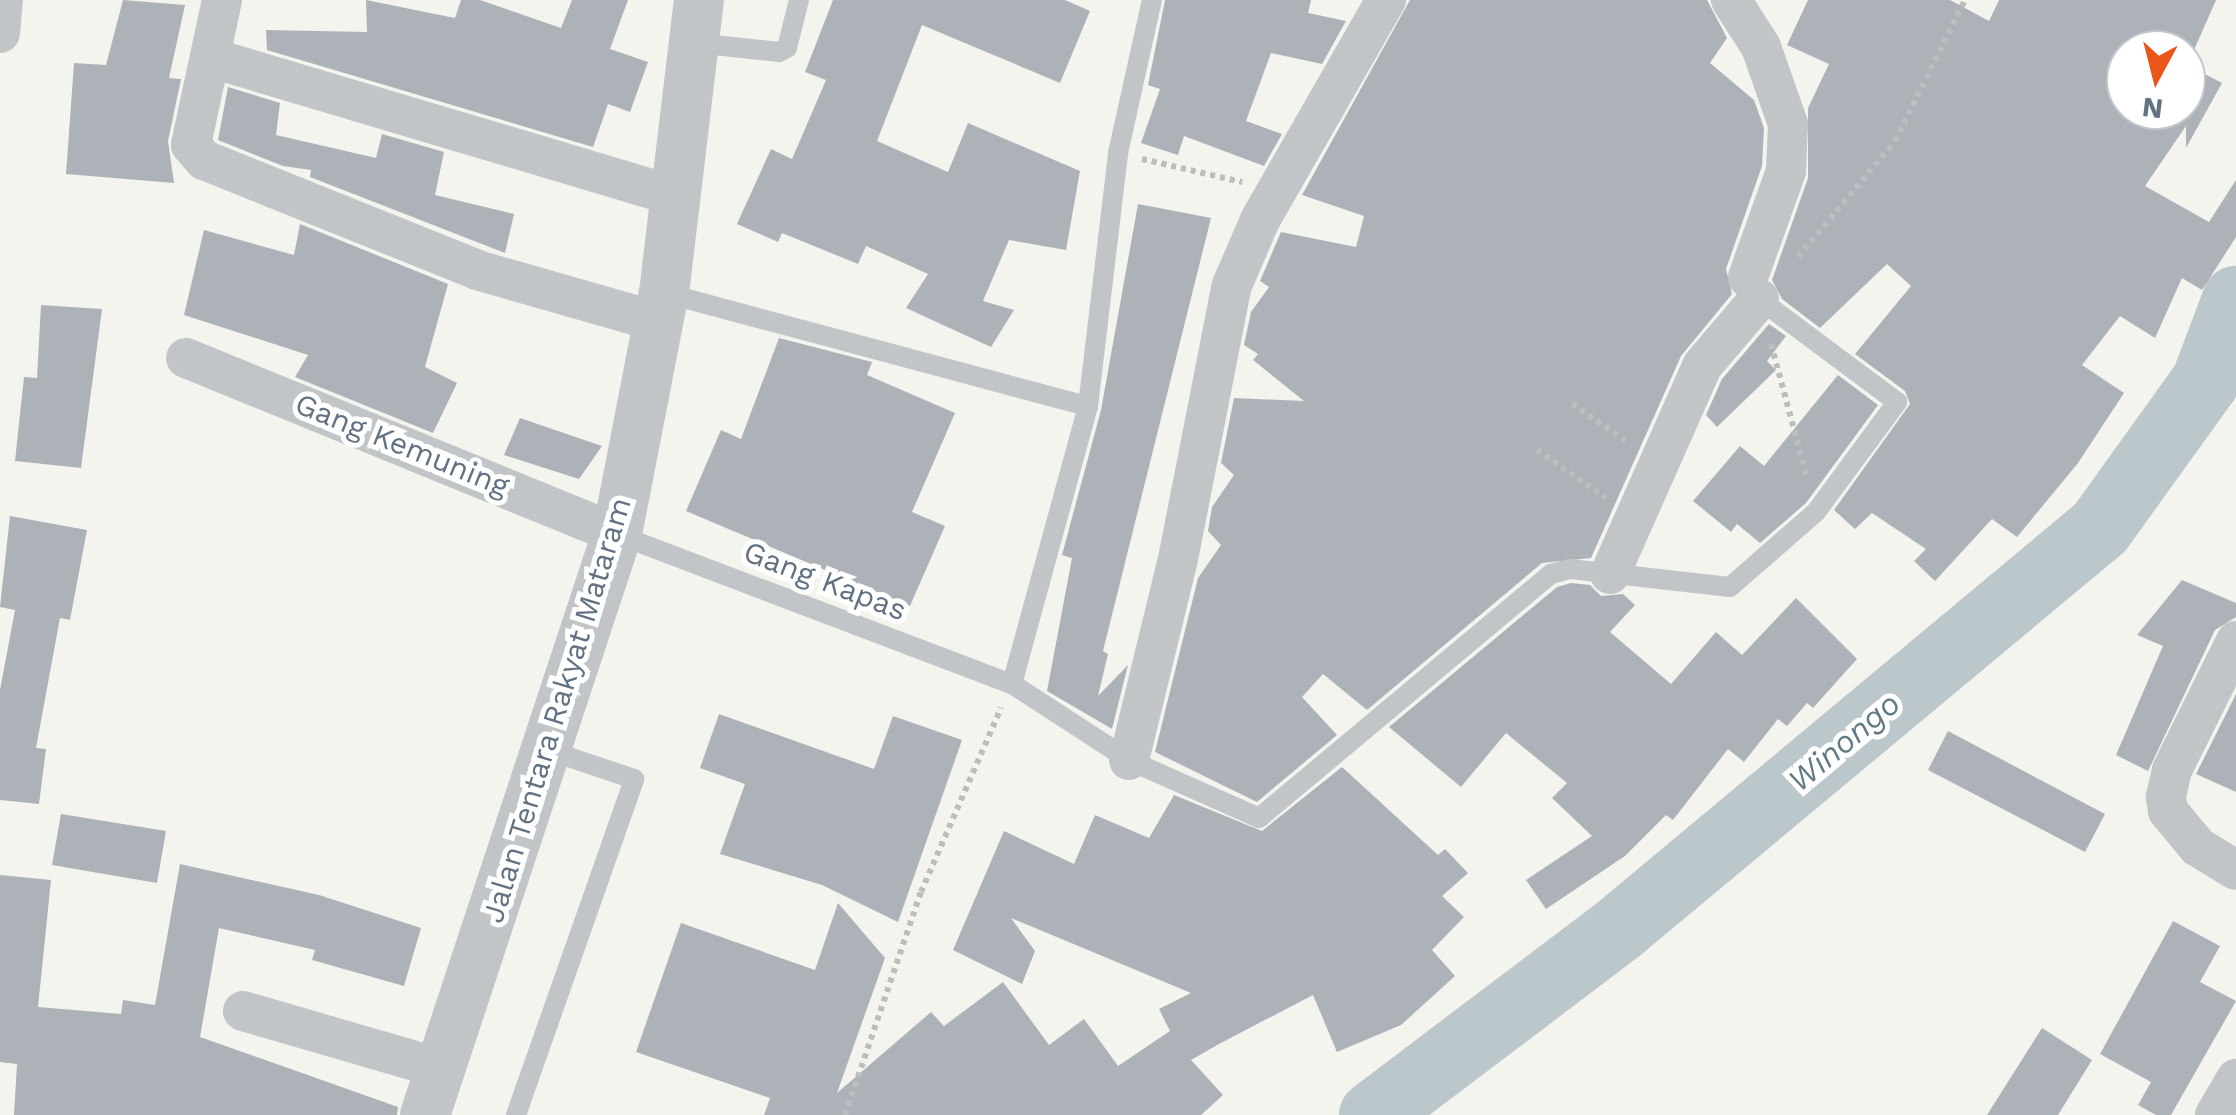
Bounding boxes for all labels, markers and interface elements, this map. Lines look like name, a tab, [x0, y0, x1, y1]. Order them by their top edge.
north arrow	[2106, 30, 2206, 130]
text: N	[2140, 91, 2165, 126]
street label: Gang Kemuning	[290, 386, 514, 504]
street label: Jalan Tentara Rakyat Mataram	[475, 492, 639, 928]
street label: Gang Kapas	[739, 534, 911, 628]
water label: Winongo	[1780, 684, 1908, 800]

